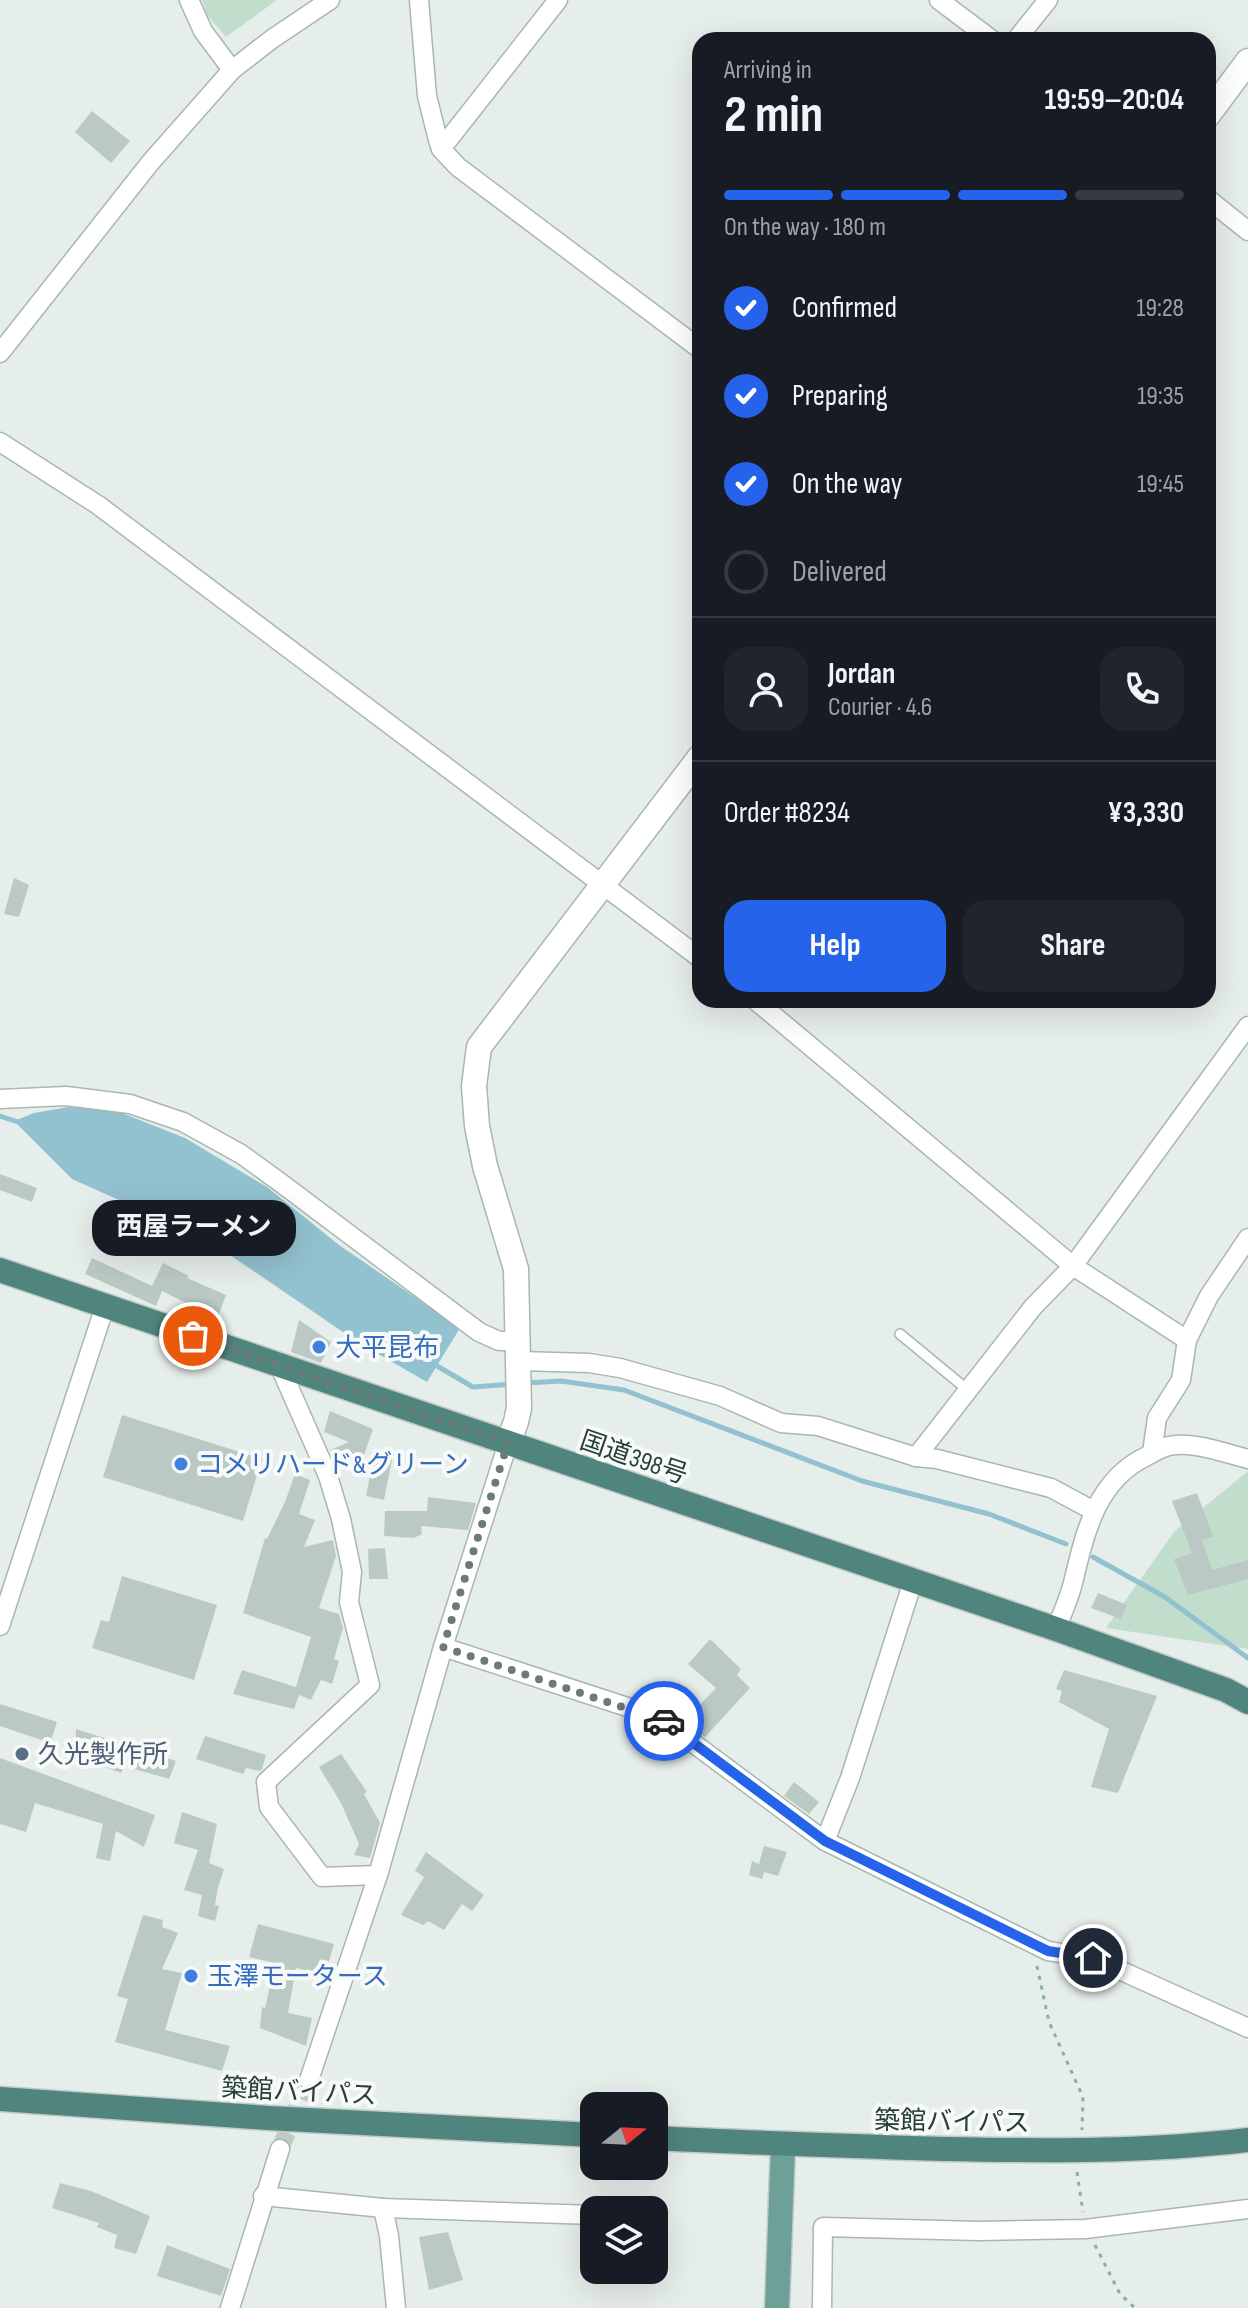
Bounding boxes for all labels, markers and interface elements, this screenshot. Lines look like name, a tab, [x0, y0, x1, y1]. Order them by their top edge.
text: Arriving in	[724, 55, 812, 86]
text: 19:59–20:04	[1045, 82, 1184, 118]
text: 2 min	[724, 84, 823, 147]
text: On the way · 180 m	[724, 212, 886, 243]
icon: check	[724, 286, 768, 330]
text: Confirmed	[792, 290, 897, 326]
text: 19:28	[1136, 293, 1184, 324]
icon: check	[724, 374, 768, 418]
text: Preparing	[792, 378, 888, 414]
text: 19:35	[1137, 381, 1184, 412]
icon: check	[724, 462, 768, 506]
text: On the way	[792, 466, 902, 502]
text: 19:45	[1137, 469, 1184, 500]
text: Delivered	[792, 554, 887, 590]
button: person	[724, 647, 808, 731]
button: phone	[1100, 647, 1184, 731]
text: Jordan	[828, 656, 895, 692]
text: Courier · 4.6	[828, 692, 932, 723]
text: Order #8234	[724, 795, 850, 831]
text: ¥3,330	[1107, 795, 1184, 831]
button: Help	[724, 900, 946, 992]
button: Share	[962, 900, 1184, 992]
callout: 西屋ラーメン	[91, 1200, 295, 1256]
text: 西屋ラーメン	[117, 1212, 271, 1243]
pin	[159, 1302, 227, 1370]
icon: bag	[171, 1314, 215, 1358]
place label: 大平昆布	[335, 1333, 439, 1364]
marker: 大平昆布	[310, 1338, 328, 1356]
street label: 国道398号	[576, 1426, 691, 1491]
place label: コメリハード&グリーン	[197, 1450, 469, 1481]
marker: コメリハード&グリーン	[172, 1455, 190, 1473]
courier	[624, 1681, 704, 1761]
icon: car	[642, 1699, 686, 1743]
place label: 久光製作所	[38, 1740, 168, 1771]
marker: 久光製作所	[13, 1745, 31, 1763]
pin	[1059, 1924, 1127, 1992]
icon: home	[1071, 1936, 1115, 1980]
place label: 玉澤モータース	[207, 1962, 388, 1993]
marker: 玉澤モータース	[182, 1967, 200, 1985]
street label: 築館バイパス	[220, 2073, 377, 2112]
north arrow	[580, 2092, 668, 2180]
map controls	[580, 2092, 668, 2284]
street label: 築館バイパス	[874, 2106, 1030, 2139]
button: layers	[580, 2196, 668, 2284]

